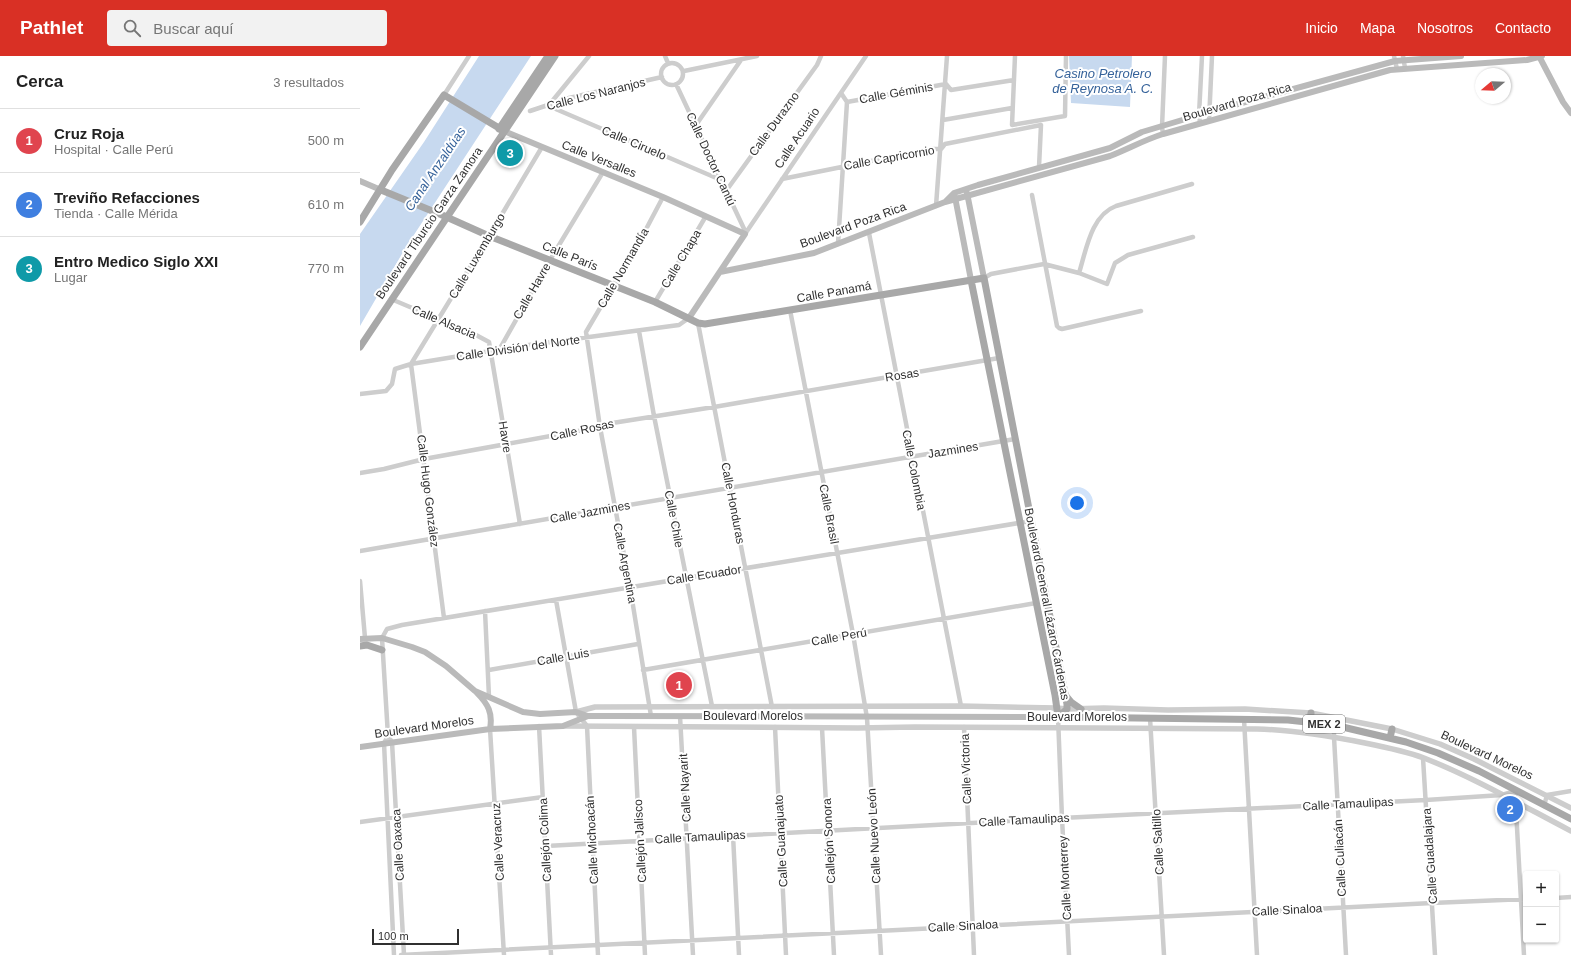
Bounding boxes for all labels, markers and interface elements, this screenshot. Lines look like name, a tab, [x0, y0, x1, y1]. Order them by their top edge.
search box	[107, 10, 387, 46]
text: Pathlet	[20, 17, 83, 38]
icon: search	[121, 17, 143, 39]
text: Buscar aquí	[153, 20, 233, 37]
text: Inicio	[1305, 20, 1338, 36]
text: Mapa	[1360, 20, 1395, 36]
text: Nosotros	[1417, 20, 1473, 36]
text: Contacto	[1495, 20, 1551, 36]
water label: Casino Petrolero de Reynosa A. C.	[1052, 66, 1154, 96]
north arrow	[1475, 68, 1511, 104]
text: Cerca	[16, 72, 63, 91]
text: 3 resultados	[273, 75, 344, 90]
street label: Calle Los Naranjos	[545, 75, 647, 113]
street label: Calle Géminis	[858, 80, 934, 106]
street label: Boulevard Poza Rica	[1181, 80, 1293, 124]
street label: Calle Durazno	[746, 89, 802, 159]
street label: Calle Acuario	[771, 105, 823, 171]
street label: Calle Doctor Cantú	[683, 110, 739, 208]
street label: Calle Ciruelo	[600, 123, 669, 163]
water label: Canal Anzaldúas	[401, 124, 469, 214]
text: Cruz Roja	[54, 125, 124, 142]
text: 1	[25, 133, 33, 148]
text: 500 m	[308, 133, 344, 148]
pin: 3	[497, 138, 523, 168]
street label: Calle Versalles	[560, 138, 638, 180]
text: Hospital · Calle Perú	[54, 142, 173, 157]
street label: Calle Capricornio	[842, 143, 936, 173]
street label: Boulevard Tiburcio Garza Zamora	[373, 144, 485, 302]
text: Treviño Refacciones	[54, 189, 200, 206]
text: 2	[25, 197, 33, 212]
text: 610 m	[308, 197, 344, 212]
street label: Boulevard Poza Rica	[798, 199, 908, 251]
text: Tienda · Calle Mérida	[54, 206, 178, 221]
street label: Calle Luxemburgo	[446, 210, 508, 301]
street label: Calle Normandía	[594, 225, 652, 310]
street label: Calle Chapa	[658, 227, 704, 291]
street label: Calle París	[540, 239, 600, 273]
text: Entro Medico Siglo XXI	[54, 253, 218, 270]
street label: Calle Havre	[510, 260, 554, 322]
text: 3	[25, 261, 33, 276]
text: 770 m	[308, 261, 344, 276]
text: Lugar	[54, 270, 87, 285]
street label: Calle Panamá	[796, 279, 873, 305]
street label: Calle Alsacia	[410, 302, 479, 342]
street label: Calle División del Norte	[455, 332, 581, 364]
street label: Rosas	[884, 365, 920, 385]
street label: Calle Rosas	[549, 416, 615, 444]
street label: Havre	[496, 420, 514, 454]
street label: Calle Colombia	[899, 429, 929, 512]
street label: Calle Hugo González	[414, 434, 442, 548]
street label: Jazmines	[927, 439, 979, 461]
street label: Calle Honduras	[718, 461, 748, 545]
street label: Calle Brasil	[816, 483, 842, 545]
street label: Calle Chile	[662, 489, 686, 549]
your location	[1067, 493, 1087, 513]
street label: Calle Jazmines	[549, 498, 631, 526]
street label: Boulevard General Lázaro Cárdenas	[1021, 507, 1073, 701]
street label: Calle Argentina	[610, 522, 640, 605]
street label: Calle Ecuador	[666, 562, 742, 588]
street label: Calle Perú	[810, 625, 868, 649]
street label: Calle Luis	[536, 646, 590, 668]
pin: 1	[666, 670, 692, 700]
street label: Boulevard Morelos	[703, 709, 803, 723]
street label: Boulevard Morelos	[1027, 710, 1127, 724]
street label: Boulevard Morelos	[373, 713, 475, 741]
road number: MEX 2	[1303, 715, 1345, 733]
street label: Boulevard Morelos	[1439, 728, 1535, 782]
street label: Calle Victoria	[958, 733, 974, 804]
street label: Calle Nayarit	[676, 753, 694, 823]
street label: Calle Nuevo León	[865, 788, 883, 884]
street label: Calle Guanajuato	[772, 794, 790, 888]
pin: 2	[1497, 794, 1523, 824]
street label: Calle Michoacán	[583, 795, 601, 885]
street label: Calle Tamaulipas	[1302, 795, 1394, 813]
street label: Callejón Colima	[536, 797, 554, 882]
street label: Callejón Sonora	[820, 798, 838, 884]
street label: Callejón Jalisco	[631, 799, 649, 883]
street label: Calle Veracruz	[489, 803, 507, 881]
street label: Calle Guadalajara	[1420, 807, 1440, 904]
street label: Calle Oaxaca	[389, 808, 407, 881]
street label: Calle Saltillo	[1149, 808, 1167, 875]
street label: Calle Tamaulipas	[978, 811, 1070, 829]
street label: Calle Culiacán	[1331, 819, 1349, 897]
street label: Calle Tamaulipas	[654, 828, 746, 846]
street label: Calle Monterrey	[1056, 835, 1074, 921]
map controls	[1523, 871, 1559, 943]
button: +	[1523, 871, 1559, 907]
street label: Calle Sinaloa	[1251, 901, 1323, 919]
button: −	[1523, 907, 1559, 943]
street label: Calle Sinaloa	[927, 917, 999, 935]
scale bar	[372, 927, 459, 946]
text: 100 m	[378, 930, 409, 942]

